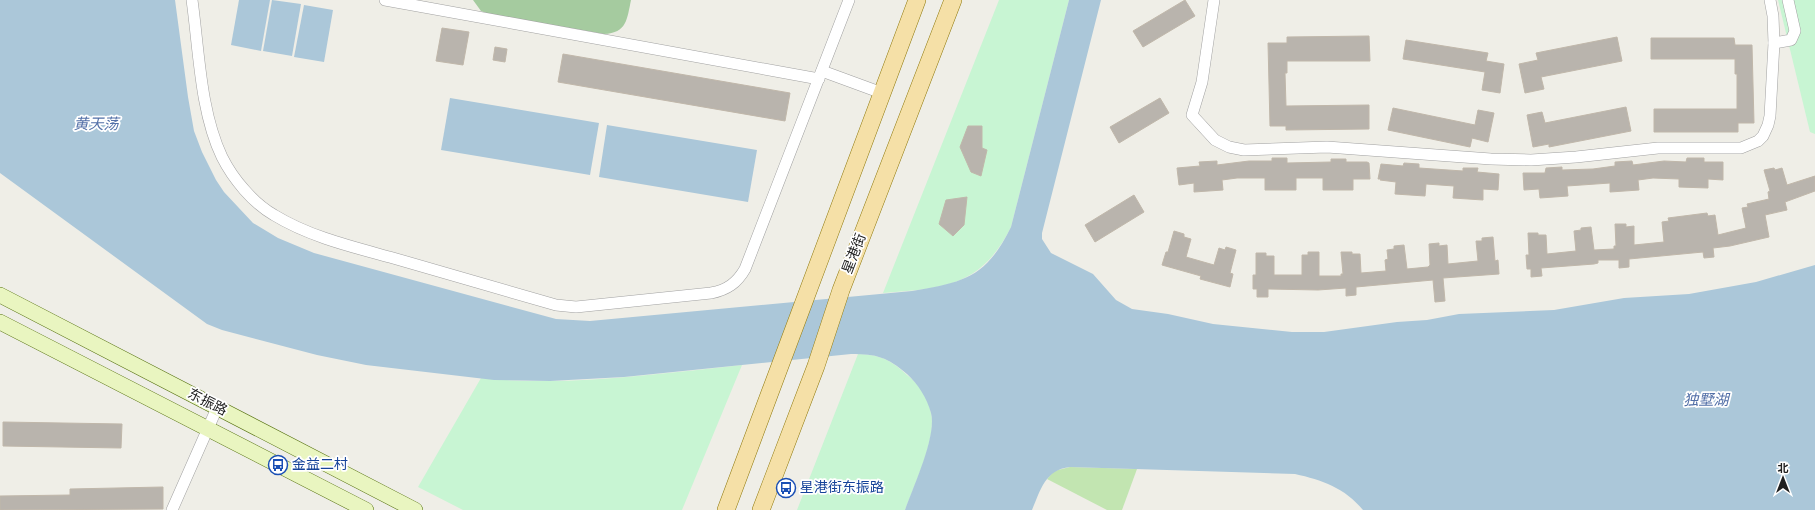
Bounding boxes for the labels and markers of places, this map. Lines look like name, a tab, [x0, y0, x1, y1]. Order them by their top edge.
bus stop icon: 金益二村	[267, 454, 289, 476]
place label: 金益二村	[292, 456, 348, 474]
bus stop icon: 星港街东振路	[775, 477, 797, 499]
place label: 星港街东振路	[800, 480, 884, 497]

